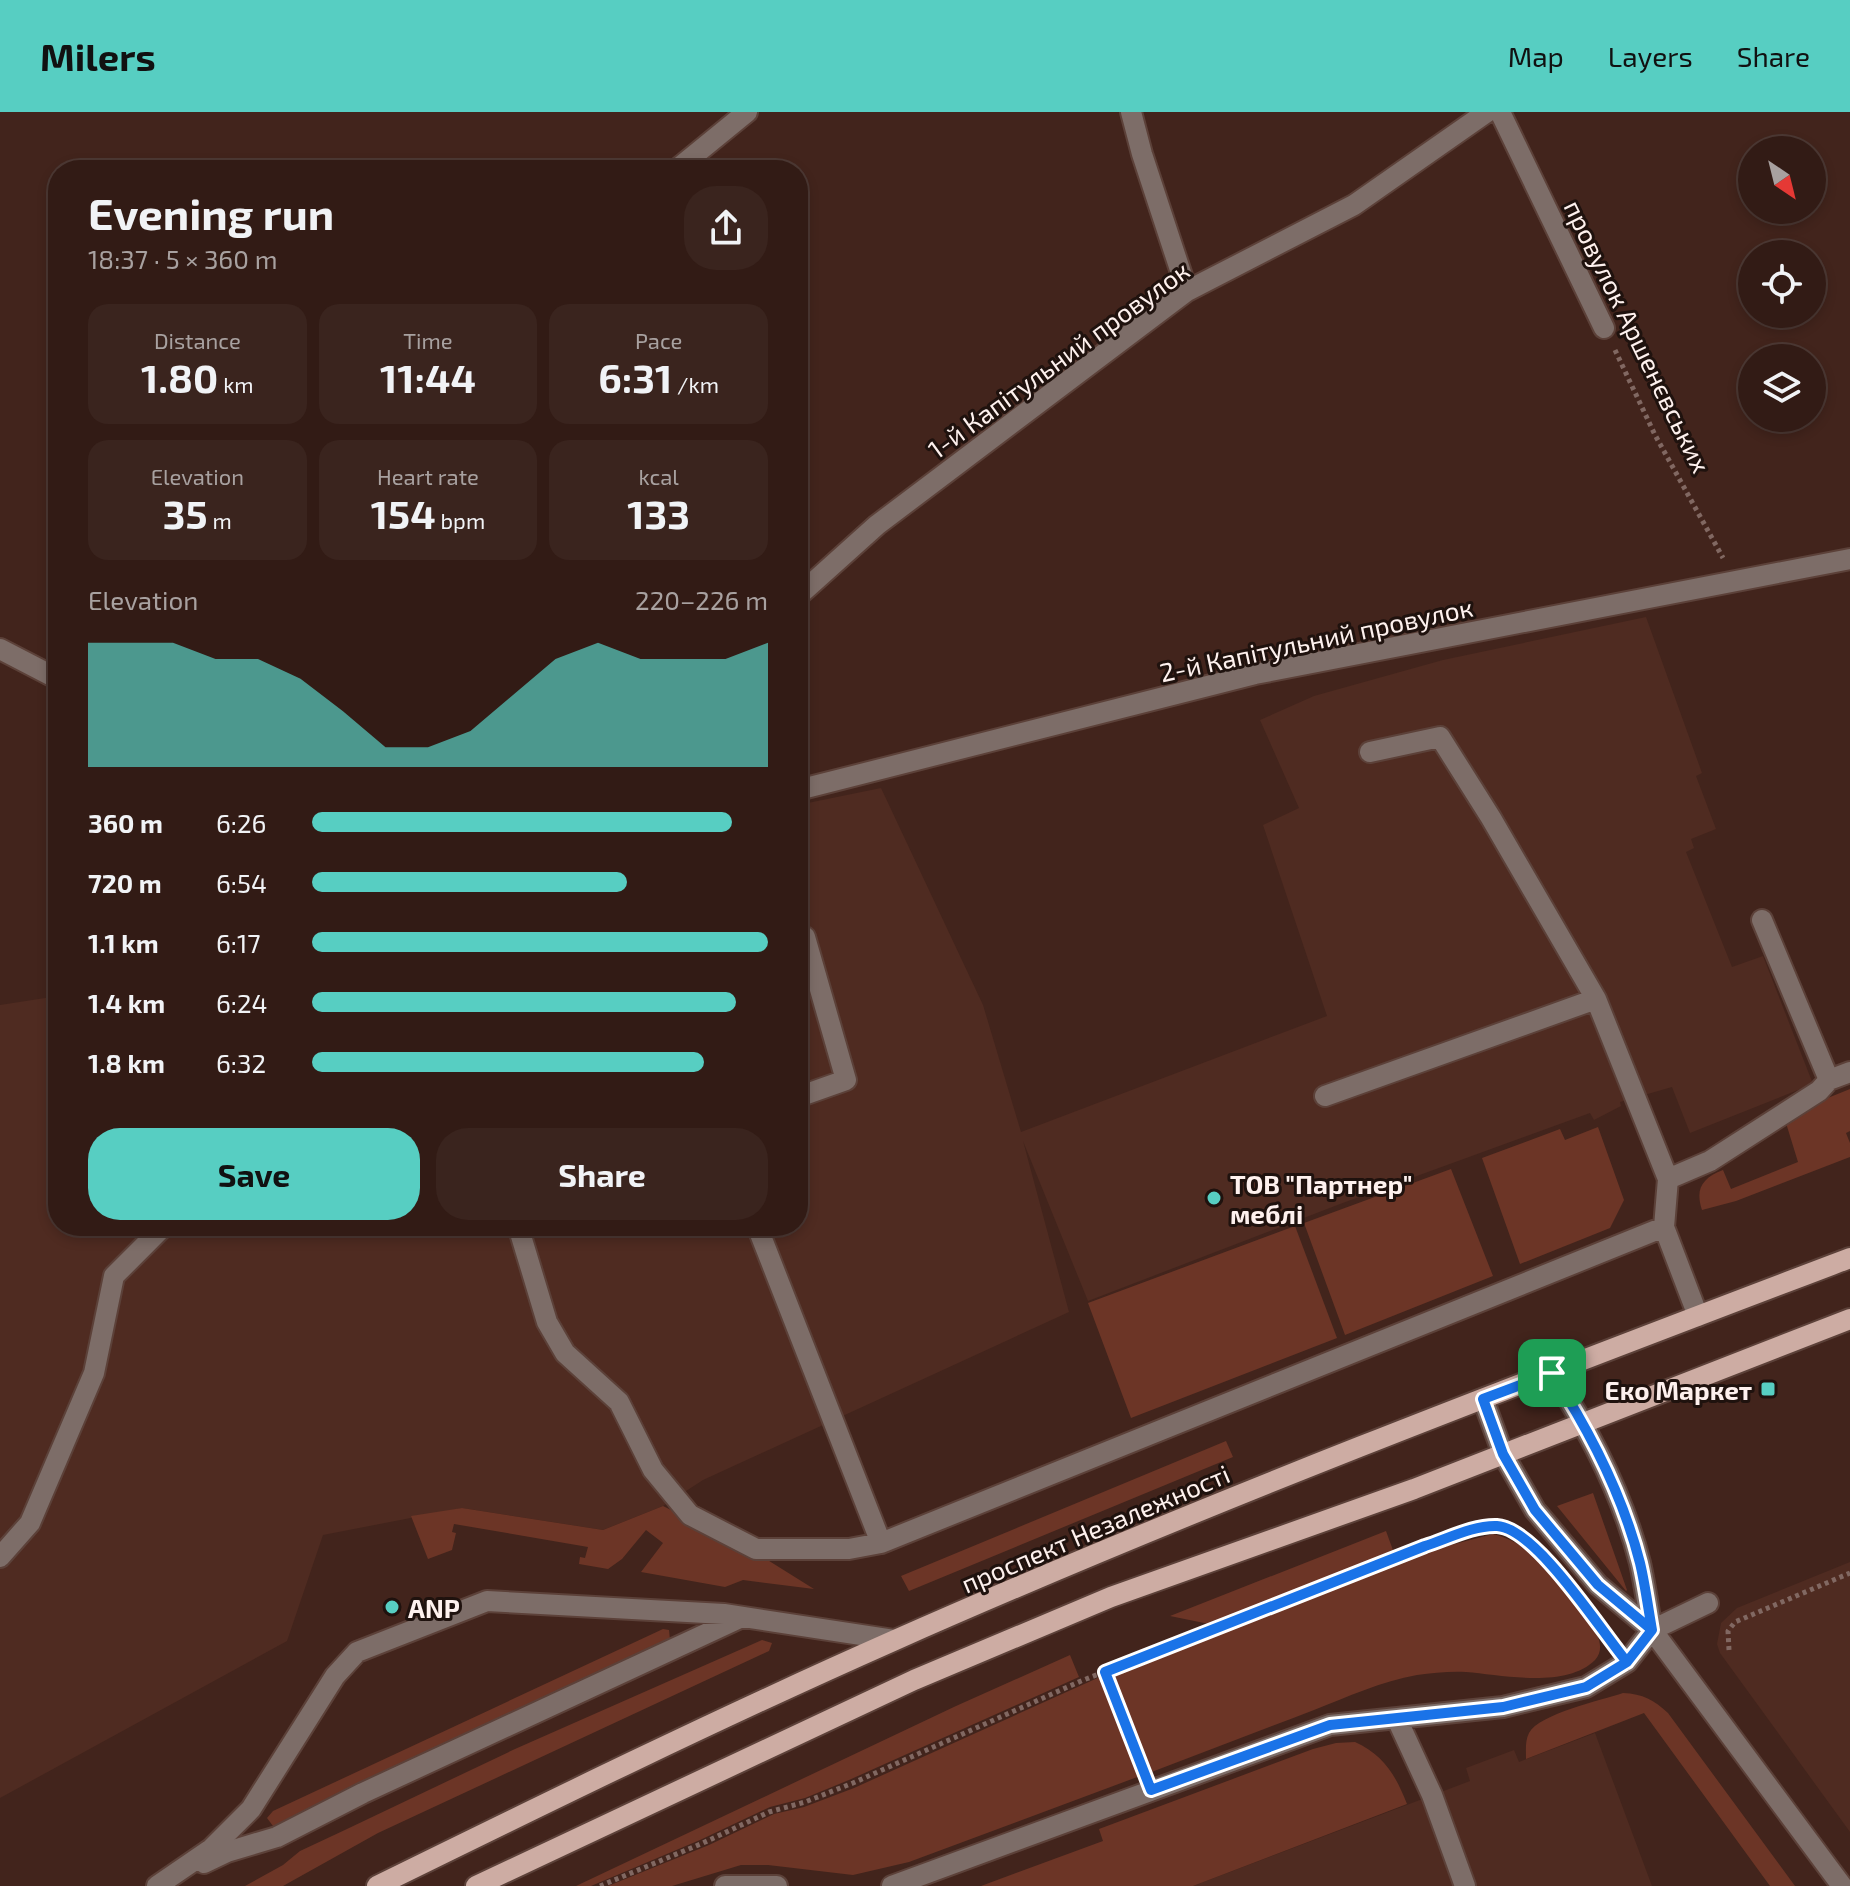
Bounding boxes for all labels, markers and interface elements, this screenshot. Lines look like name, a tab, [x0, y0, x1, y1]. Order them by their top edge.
text: Milers	[40, 33, 156, 79]
text: Map	[1508, 39, 1564, 73]
text: Layers	[1608, 39, 1693, 73]
text: Share	[1737, 39, 1810, 73]
north arrow	[1738, 136, 1826, 224]
map controls	[1738, 136, 1826, 432]
text: Evening run	[88, 186, 334, 239]
button: share	[684, 186, 768, 270]
street label: провулок Аршенєвських	[1558, 195, 1718, 478]
button: locate	[1738, 240, 1826, 328]
text: 18:37 · 5 × 360 m	[88, 243, 277, 274]
street label: 1-й Капітульний провулок	[921, 254, 1195, 465]
text: Distance	[154, 327, 241, 353]
text: Time	[403, 327, 453, 353]
text: Pace	[635, 327, 682, 353]
button: layers	[1738, 344, 1826, 432]
text: 1.80	[141, 353, 218, 401]
text: 11:44	[380, 353, 476, 401]
text: 6:31	[598, 353, 672, 401]
text: km	[218, 371, 254, 397]
text: /km	[672, 371, 719, 397]
text: Elevation	[151, 463, 244, 489]
text: Heart rate	[377, 463, 479, 489]
text: kcal	[639, 463, 679, 489]
text: 35	[163, 489, 208, 537]
text: 154	[371, 489, 436, 537]
text: 133	[627, 489, 690, 537]
text: m	[208, 507, 232, 533]
text: bpm	[436, 507, 485, 533]
text: Elevation	[88, 584, 198, 615]
text: 220–226 m	[635, 584, 768, 615]
street label: 2-й Капітульний провулок	[1157, 591, 1476, 688]
text: 360 m	[88, 807, 163, 838]
text: 6:26	[216, 807, 267, 838]
text: 720 m	[88, 867, 162, 898]
text: 6:54	[216, 867, 267, 898]
text: 1.1 km	[88, 927, 159, 958]
text: 6:17	[216, 927, 261, 958]
text: 1.4 km	[88, 987, 165, 1018]
text: 6:24	[216, 987, 268, 1018]
text: 1.8 km	[88, 1047, 165, 1078]
text: 6:32	[216, 1047, 266, 1078]
button: Save	[88, 1128, 420, 1220]
button: Share	[436, 1128, 768, 1220]
place label: ТОВ "Партнер" меблі	[1230, 1168, 1412, 1229]
marker: ТОВ "Партнер" меблі	[1205, 1189, 1223, 1207]
pin	[1518, 1339, 1586, 1407]
icon: arrive	[1530, 1351, 1574, 1395]
place label: Еко Маркет	[1605, 1374, 1752, 1405]
marker: Еко Маркет	[1759, 1380, 1777, 1398]
street label: проспект Незалежності	[956, 1457, 1234, 1599]
place label: ANP	[408, 1592, 460, 1623]
marker: ANP	[383, 1598, 401, 1616]

